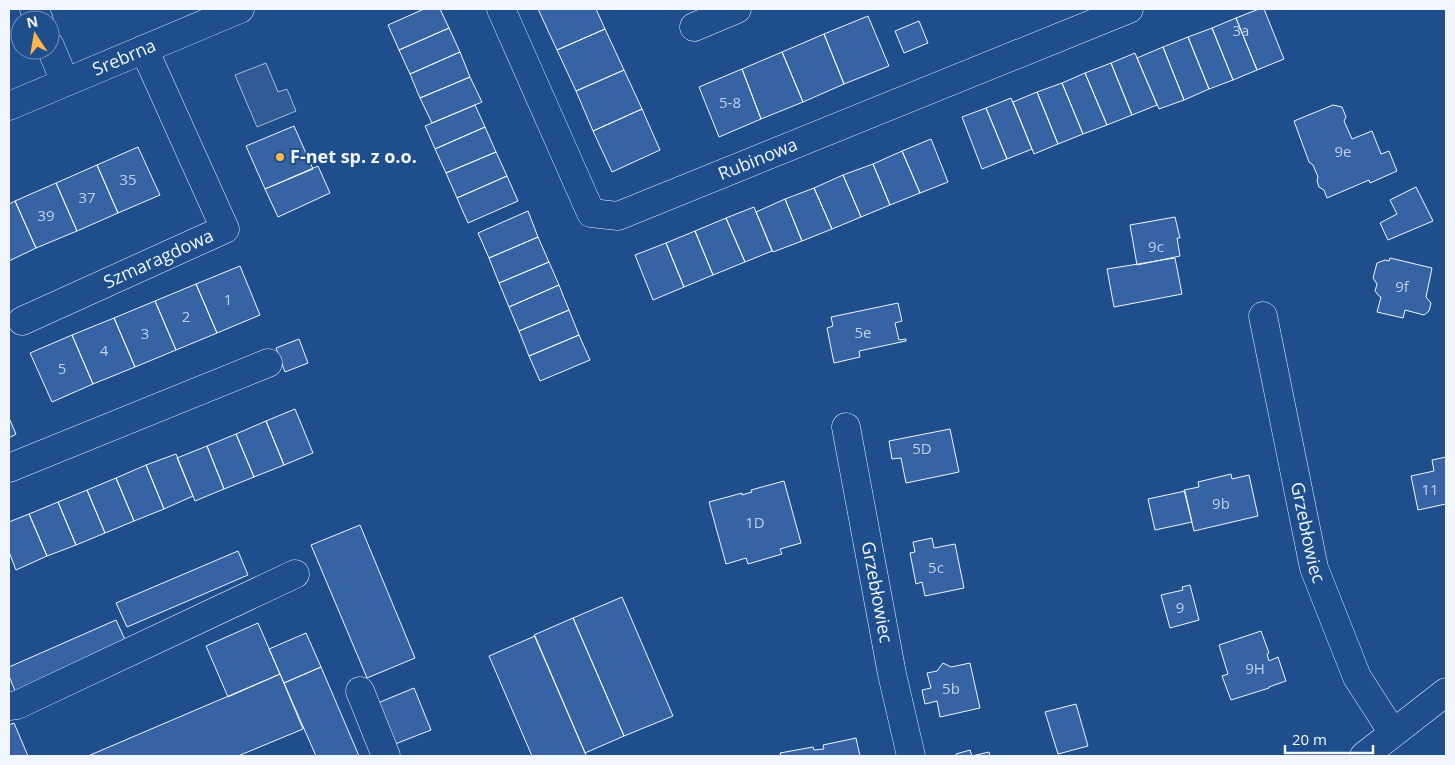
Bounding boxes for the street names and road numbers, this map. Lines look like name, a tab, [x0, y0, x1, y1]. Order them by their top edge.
street label: Srebrna	[88, 33, 159, 81]
street label: Rubinowa	[714, 132, 801, 185]
street label: Szmaragdowa	[100, 223, 217, 293]
street label: Grzebłowiec	[1286, 480, 1332, 587]
street label: Grzebłowiec	[857, 539, 899, 645]

